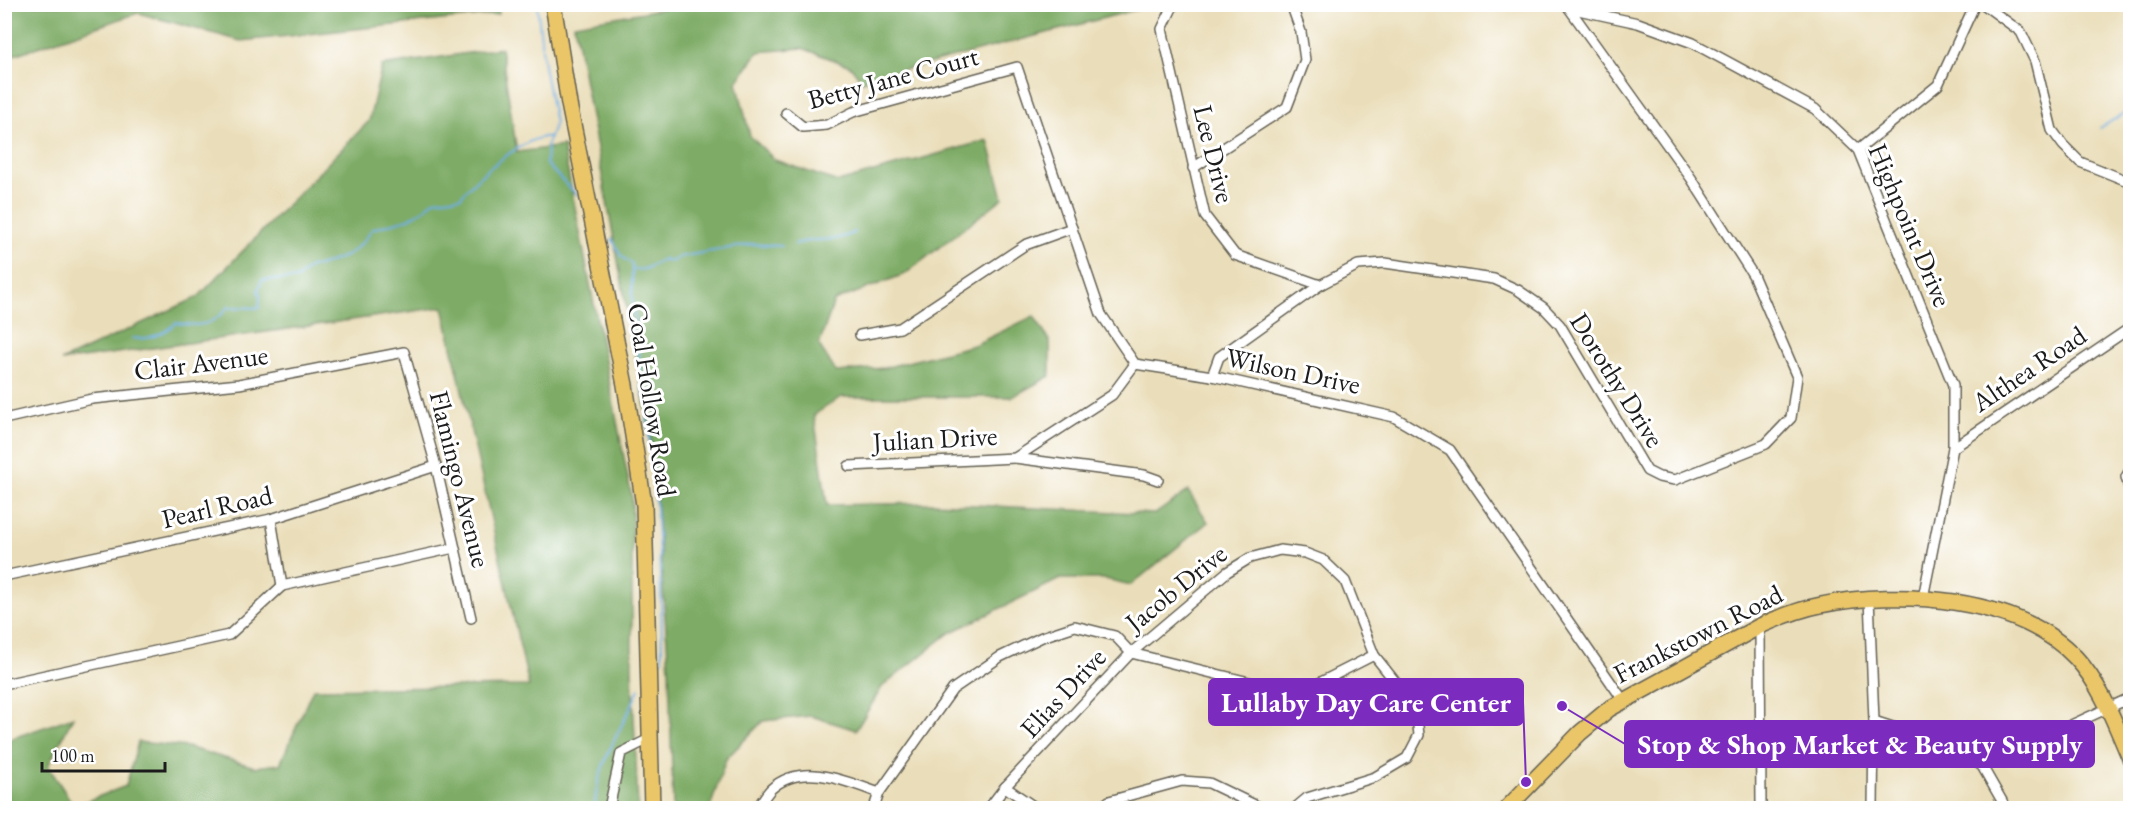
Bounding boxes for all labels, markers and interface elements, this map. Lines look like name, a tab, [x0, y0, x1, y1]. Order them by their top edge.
street label: Betty Jane Court	[804, 38, 982, 117]
street label: Lee Drive	[1185, 101, 1244, 206]
street label: Highpoint Drive	[1860, 138, 1961, 312]
street label: Coal Hollow Road	[620, 300, 685, 500]
street label: Dorothy Drive	[1562, 306, 1673, 454]
street label: Althea Road	[1964, 317, 2093, 420]
street label: Clair Avenue	[132, 337, 270, 388]
street label: Wilson Drive	[1223, 339, 1364, 402]
street label: Flamingo Avenue	[422, 387, 499, 571]
street label: Julian Drive	[870, 418, 998, 459]
street label: Pearl Road	[158, 477, 276, 536]
street label: Jacob Drive	[1116, 536, 1234, 640]
street label: Frankstown Road	[1607, 576, 1789, 691]
street label: Elias Drive	[1012, 640, 1113, 745]
callout: Lullaby Day Care Center	[1209, 679, 1523, 725]
text: Lullaby Day Care Center	[1221, 684, 1511, 720]
callout: Stop & Shop Market & Beauty Supply	[1625, 721, 2094, 767]
text: Stop & Shop Market & Beauty Supply	[1638, 726, 2083, 762]
scale bar	[42, 735, 165, 773]
text: 100 m	[51, 744, 95, 767]

